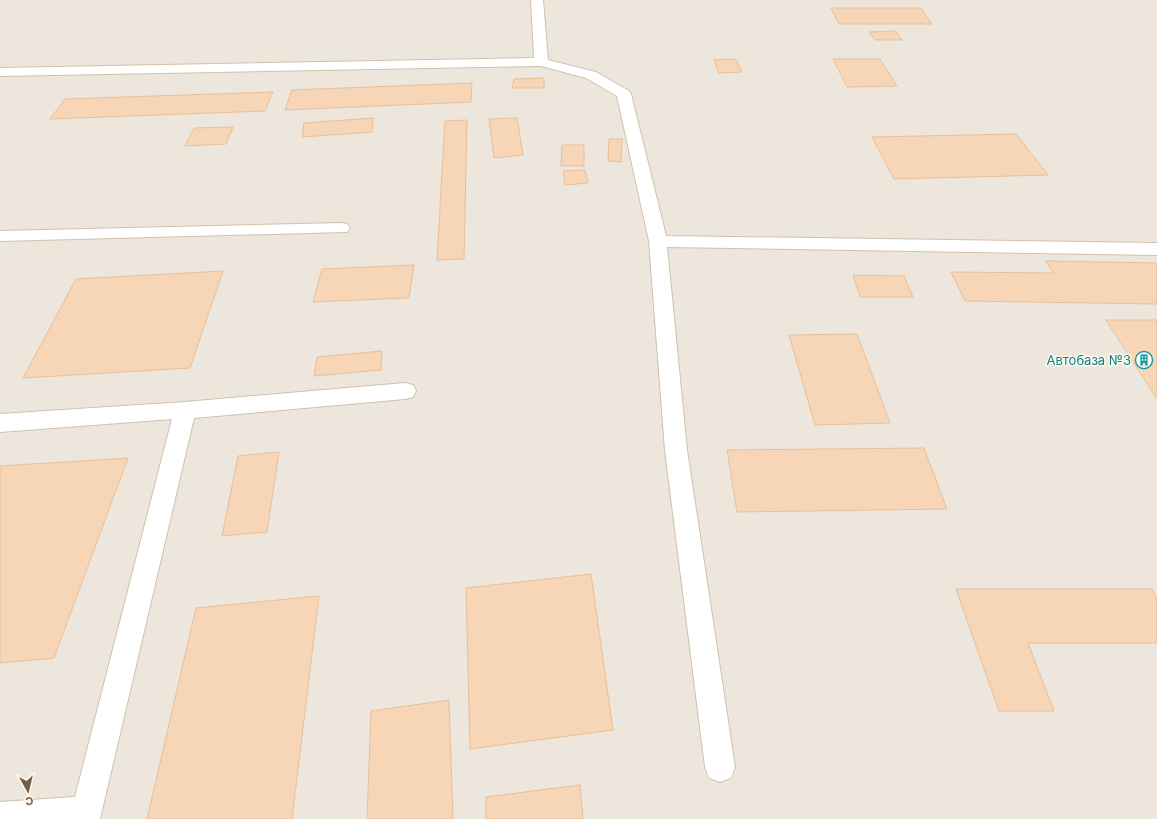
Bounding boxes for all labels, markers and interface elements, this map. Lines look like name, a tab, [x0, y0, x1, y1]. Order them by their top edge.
building icon: Автобаза №3	[1134, 350, 1154, 370]
place label: Автобаза №3	[1046, 352, 1131, 368]
north arrow	[8, 771, 48, 811]
text: С	[24, 793, 34, 808]

